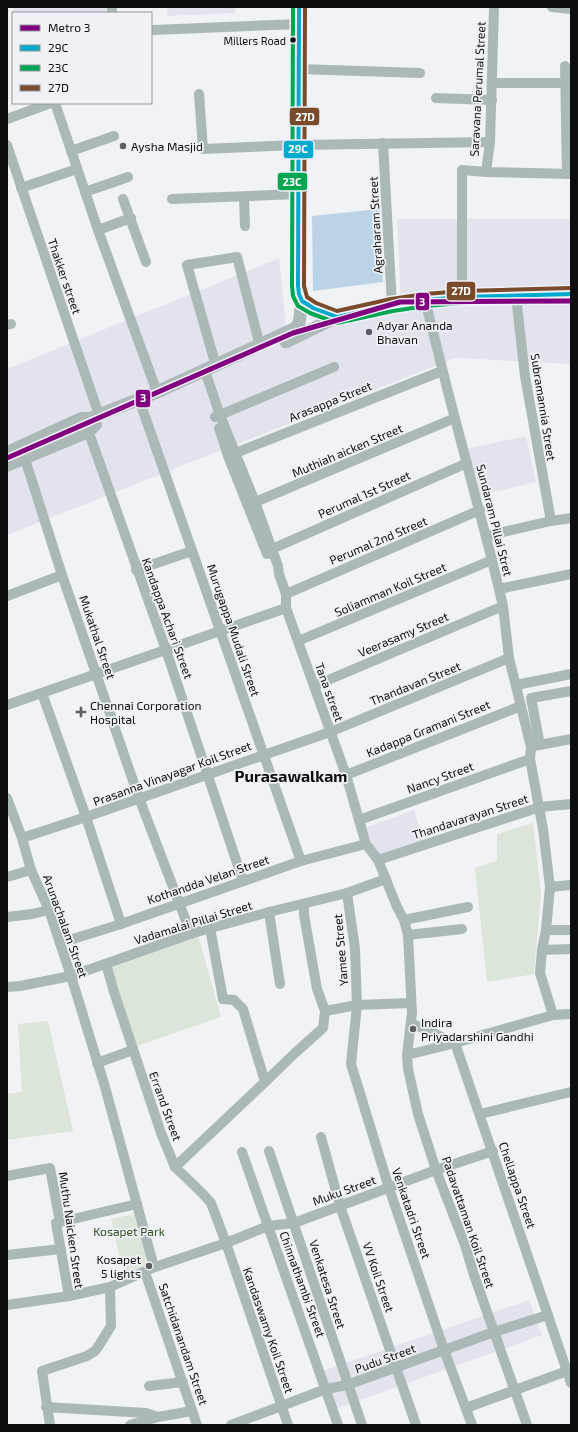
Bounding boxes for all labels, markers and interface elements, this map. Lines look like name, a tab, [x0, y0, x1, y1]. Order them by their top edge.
legend	[12, 12, 152, 104]
text: Metro 3	[48, 20, 90, 34]
street label: Saravana Perumal Street	[466, 21, 488, 157]
place label: Millers Road	[223, 34, 286, 47]
marker: Millers Road	[288, 35, 298, 45]
text: 29C	[48, 40, 69, 54]
text: 23C	[48, 60, 68, 74]
text: 27D	[48, 80, 69, 94]
line badge: 27D	[289, 107, 320, 126]
text: 27D	[295, 110, 315, 123]
place label: Aysha Masjid	[131, 139, 203, 154]
line badge: 29C	[283, 140, 314, 159]
marker: Aysha Masjid	[118, 141, 128, 151]
text: 29C	[288, 142, 308, 155]
line badge: 23C	[277, 172, 308, 191]
text: 23C	[282, 175, 302, 188]
street label: Agraharam Street	[365, 176, 385, 274]
street label: Thakker street	[46, 236, 85, 316]
line badge: 27D	[446, 281, 476, 301]
text: 27D	[451, 284, 471, 297]
line badge: 3	[415, 292, 430, 311]
text: 3	[419, 295, 425, 308]
place label: Adyar Ananda Bhavan	[377, 318, 453, 346]
marker: Adyar Ananda Bhavan	[364, 327, 374, 337]
street label: Subramannia Street	[529, 352, 559, 462]
street label: Arasappa Street	[287, 378, 374, 424]
line badge: 3	[135, 389, 151, 408]
text: 3	[140, 391, 146, 404]
street label: Muthiah aicken Street	[290, 420, 405, 480]
street label: Sundaram Pillai Stret	[474, 463, 516, 578]
street label: Perumal 1st Street	[316, 467, 413, 521]
street label: Perumal 2nd Street	[327, 513, 429, 567]
street label: Kandappa Achari Street	[140, 556, 197, 681]
street label: Soliamman Koil Street	[332, 559, 448, 619]
street label: Murugappa Mudali Street	[205, 562, 263, 698]
street label: Mukathal Street	[77, 593, 119, 681]
street label: Veerasamy Street	[356, 609, 451, 659]
street label: Thandavan Street	[367, 658, 463, 708]
street label: Tana street	[313, 661, 347, 724]
street label: Kadappa Gramani Street	[364, 697, 492, 759]
place label: Chennai Corporation Hospital	[90, 698, 201, 726]
marker: Chennai Corporation Hospital	[75, 706, 87, 718]
street label: Prasanna Vinayagar Koil Street	[91, 738, 253, 808]
street label: Nancy Street	[405, 758, 476, 796]
district label: Purasawalkam	[235, 766, 347, 785]
street label: Thandavarayan Street	[410, 790, 530, 841]
street label: Kothandda Velan Street	[145, 851, 271, 906]
street label: Arunachalam Street	[41, 872, 91, 980]
street label: Vadamalai Pillai Street	[132, 897, 254, 947]
street label: Yamee Street	[330, 913, 350, 987]
place label: Indira Priyadarshini Gandhi	[421, 1015, 534, 1043]
marker: Indira Priyadarshini Gandhi	[408, 1024, 418, 1034]
street label: Errand Street	[147, 1069, 185, 1143]
street label: Chellappa Street	[497, 1140, 539, 1230]
street label: Padavattaman Koil Street	[440, 1154, 498, 1290]
street label: Venkatadri Street	[390, 1166, 434, 1260]
street label: Muthu Naicken Street	[57, 1171, 87, 1290]
street label: Muku Street	[310, 1172, 378, 1208]
park label: Kosapet Park	[93, 1224, 165, 1238]
street label: Chinnathambi Street	[277, 1229, 329, 1339]
street label: Venkatesa Street	[307, 1238, 349, 1331]
street label: VV Koil Street	[360, 1240, 398, 1314]
place label: Kosapet 5 lights	[97, 1252, 141, 1280]
marker: Kosapet 5 lights	[144, 1261, 154, 1271]
street label: Kandaswamy Koil Street	[241, 1265, 297, 1395]
street label: Satchidanandam Street	[157, 1281, 212, 1407]
street label: Pudu Street	[353, 1340, 418, 1375]

